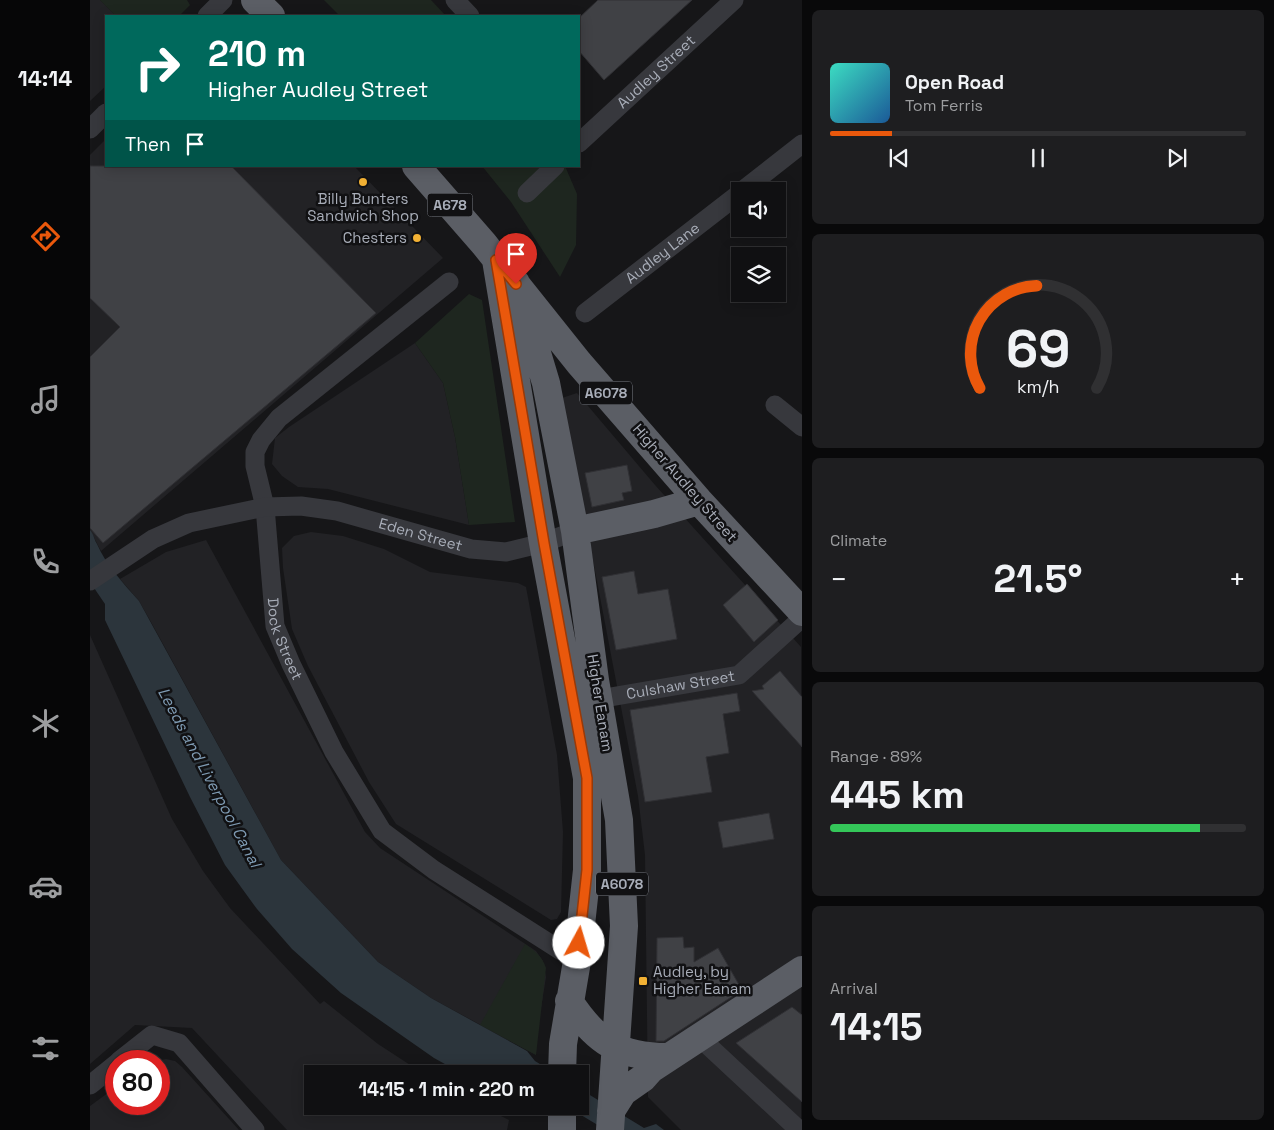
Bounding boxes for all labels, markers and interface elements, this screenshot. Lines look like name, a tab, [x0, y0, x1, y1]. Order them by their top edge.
street label: Audley Street	[613, 31, 699, 112]
text: 210 m	[208, 32, 306, 76]
icon: right	[125, 35, 190, 100]
text: 14:14	[18, 64, 72, 92]
text: Open Road	[905, 70, 1004, 95]
text: Higher Audley Street	[208, 75, 428, 103]
text: Tom Ferris	[905, 95, 983, 116]
icon: arrive	[181, 130, 209, 158]
text: Then	[125, 132, 171, 157]
icon: previous	[885, 144, 913, 172]
icon: pause	[1024, 144, 1052, 172]
icon: next	[1163, 144, 1191, 172]
marker: Billy Bunters Sandwich Shop	[357, 176, 369, 188]
map controls	[731, 182, 786, 302]
button: sound	[731, 182, 786, 237]
place label: Billy Bunters Sandwich Shop	[307, 189, 419, 225]
road number: A678	[428, 194, 472, 216]
street label: Audley Lane	[621, 218, 703, 287]
icon: directions	[28, 219, 63, 254]
place label: Chesters	[343, 228, 407, 247]
marker: Chesters	[411, 232, 423, 244]
pin	[495, 233, 537, 284]
icon: arrive	[502, 240, 530, 268]
button: layers	[731, 247, 786, 302]
text: 69	[1006, 316, 1070, 382]
text: km/h	[1017, 375, 1059, 398]
icon: music	[28, 382, 63, 417]
road number: A6078	[580, 382, 632, 404]
street label: Higher Audley Street	[629, 420, 742, 546]
street label: Eden Street	[377, 513, 465, 555]
text: Climate	[830, 530, 887, 551]
icon: phone	[28, 544, 63, 579]
text: 21.5°	[994, 555, 1082, 603]
text: −	[830, 561, 847, 597]
text: +	[1229, 561, 1246, 597]
street label: Dock Street	[264, 597, 307, 683]
street label: Higher Eanam	[583, 653, 618, 753]
street label: Culshaw Street	[625, 666, 736, 703]
water label: Leeds and Liverpool Canal	[153, 684, 267, 873]
icon: climate	[28, 706, 63, 741]
text: Range · 89%	[830, 746, 922, 767]
text: 445 km	[830, 771, 965, 819]
icon: car	[28, 869, 63, 904]
road number: A6078	[596, 872, 648, 896]
position arrow	[552, 916, 604, 968]
place label: Audley, by Higher Eanam	[653, 962, 752, 998]
marker: Audley, by Higher Eanam	[637, 975, 649, 987]
text: Arrival	[830, 978, 878, 999]
text: 14:15	[830, 1003, 923, 1051]
icon: filters	[28, 1031, 63, 1066]
speed limit sign: 80	[105, 1050, 170, 1115]
text: 14:15 · 1 min · 220 m	[358, 1077, 535, 1102]

